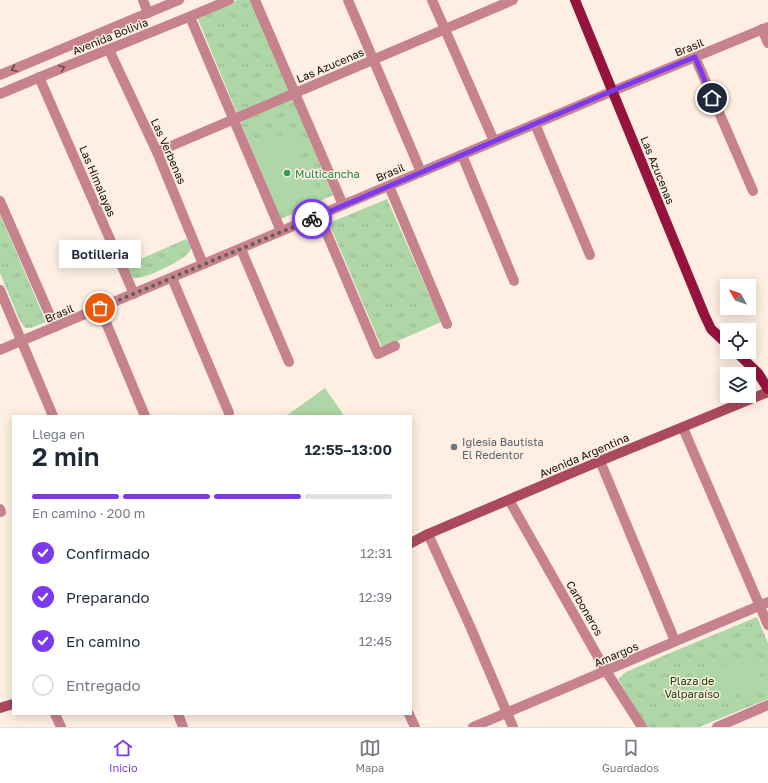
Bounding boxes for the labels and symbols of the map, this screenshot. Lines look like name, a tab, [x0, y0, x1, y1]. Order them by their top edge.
street label: Avenida Bolivia	[70, 15, 150, 57]
street label: Brasil	[673, 35, 706, 59]
street label: Las Azucenas	[294, 45, 366, 85]
one-way arrow	[58, 64, 65, 72]
one-way arrow	[10, 65, 17, 73]
pin	[695, 81, 729, 115]
street label: Las Verbenas	[149, 116, 189, 186]
street label: Las Azucenas	[638, 134, 678, 206]
street label: Las Himalayas	[77, 144, 119, 219]
street label: Brasil	[374, 160, 407, 184]
place label: Multicancha	[295, 167, 360, 180]
marker: Multicancha	[282, 168, 292, 178]
courier	[292, 199, 332, 239]
callout: Botilleria	[59, 240, 141, 268]
north arrow	[720, 279, 756, 315]
pin	[83, 291, 117, 325]
street label: Brasil	[43, 301, 76, 325]
street label: Avenida Argentina	[537, 430, 631, 480]
place label: Iglesia Bautista El Redentor	[462, 435, 544, 461]
marker: Iglesia Bautista El Redentor	[449, 442, 459, 452]
street label: Carboneros	[564, 578, 606, 638]
street label: Amargos	[592, 639, 640, 669]
park label: Plaza de Valparaíso	[664, 674, 720, 700]

